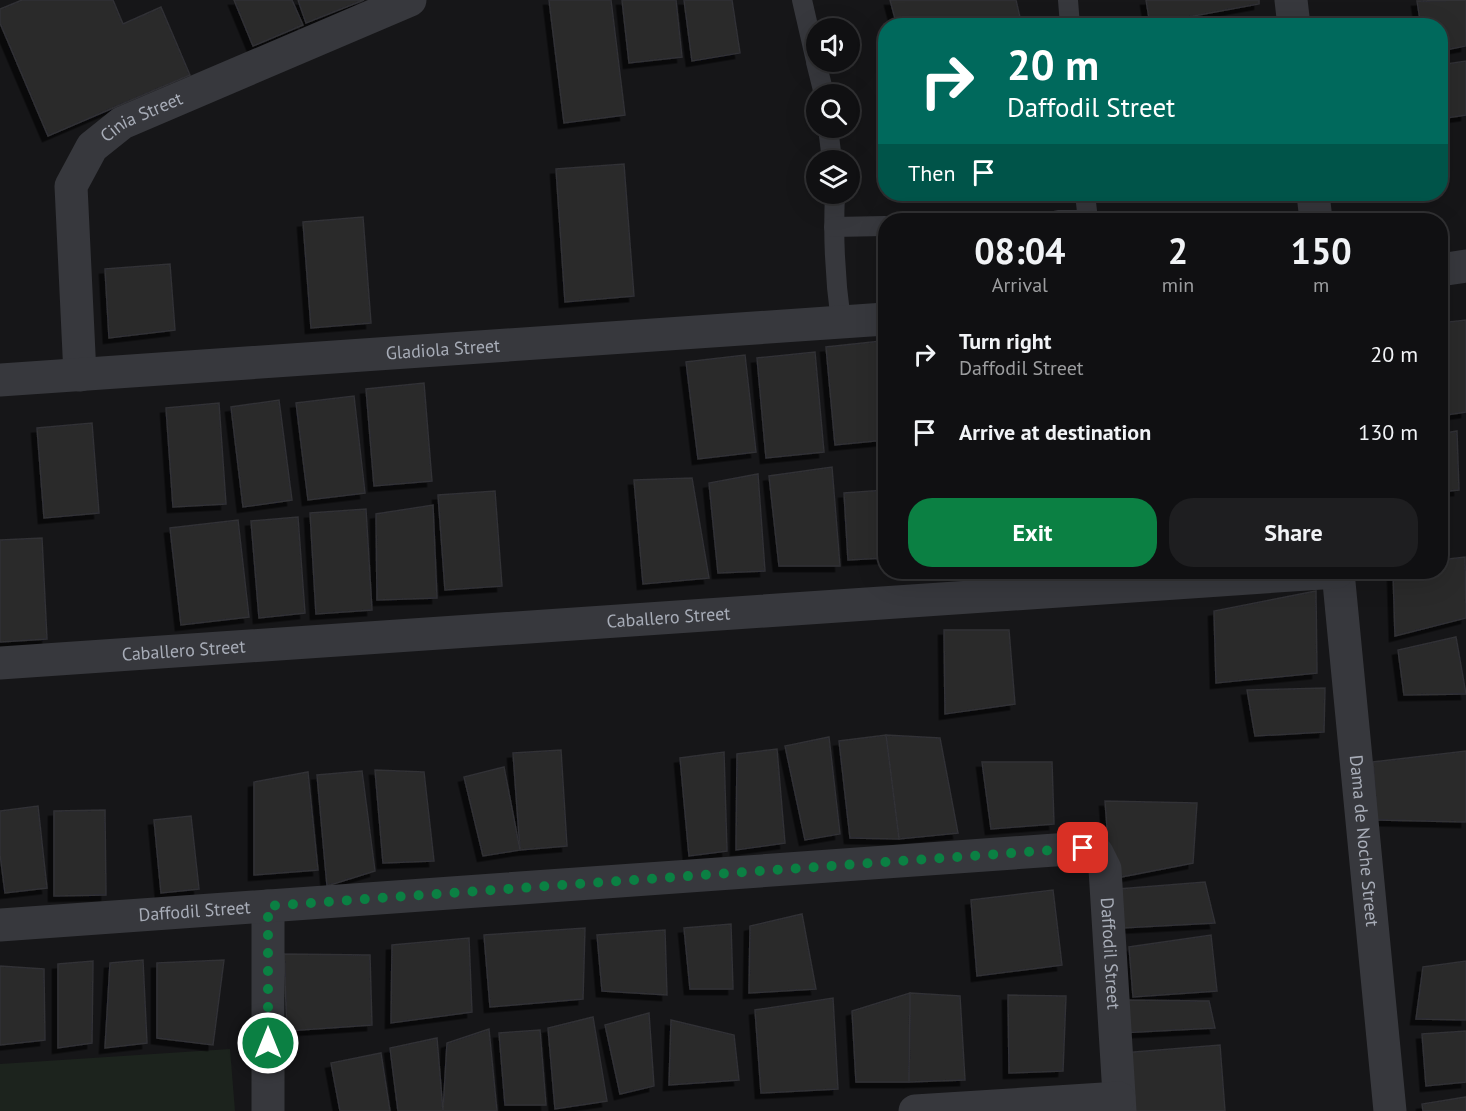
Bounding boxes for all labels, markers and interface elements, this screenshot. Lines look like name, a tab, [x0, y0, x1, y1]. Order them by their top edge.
map controls	[806, 18, 860, 204]
button: sound	[806, 18, 860, 72]
text: 20 m	[1007, 37, 1099, 92]
icon: right	[908, 42, 986, 120]
button: search	[806, 84, 860, 138]
street label: Cinia Street	[95, 86, 186, 147]
text: Daffodil Street	[1007, 90, 1175, 124]
button: layers	[806, 150, 860, 204]
icon: arrive	[967, 156, 1000, 189]
text: Then	[908, 159, 955, 187]
text: 08:04	[974, 227, 1066, 274]
text: 2	[1168, 227, 1188, 274]
text: 150	[1291, 227, 1352, 274]
text: Arrival	[992, 272, 1048, 298]
text: min	[1162, 272, 1194, 298]
text: m	[1313, 272, 1329, 298]
text: Turn right	[959, 327, 1051, 355]
street label: Gladiola Street	[385, 334, 501, 364]
icon: right	[908, 338, 941, 371]
text: 20 m	[1370, 340, 1418, 368]
text: Daffodil Street	[959, 355, 1084, 381]
icon: arrive	[908, 416, 941, 449]
text: Arrive at destination	[959, 418, 1151, 446]
text: 130 m	[1358, 418, 1418, 446]
button: Exit	[908, 498, 1157, 567]
button: Share	[1169, 498, 1418, 567]
street label: Caballero Street	[606, 601, 731, 633]
street label: Caballero Street	[121, 634, 246, 666]
street label: Dama de Noche Street	[1345, 754, 1384, 928]
pin	[1057, 822, 1108, 873]
icon: arrive	[1066, 831, 1099, 864]
street label: Daffodil Street	[138, 895, 251, 926]
street label: Daffodil Street	[1096, 897, 1126, 1010]
position arrow	[236, 1011, 300, 1075]

